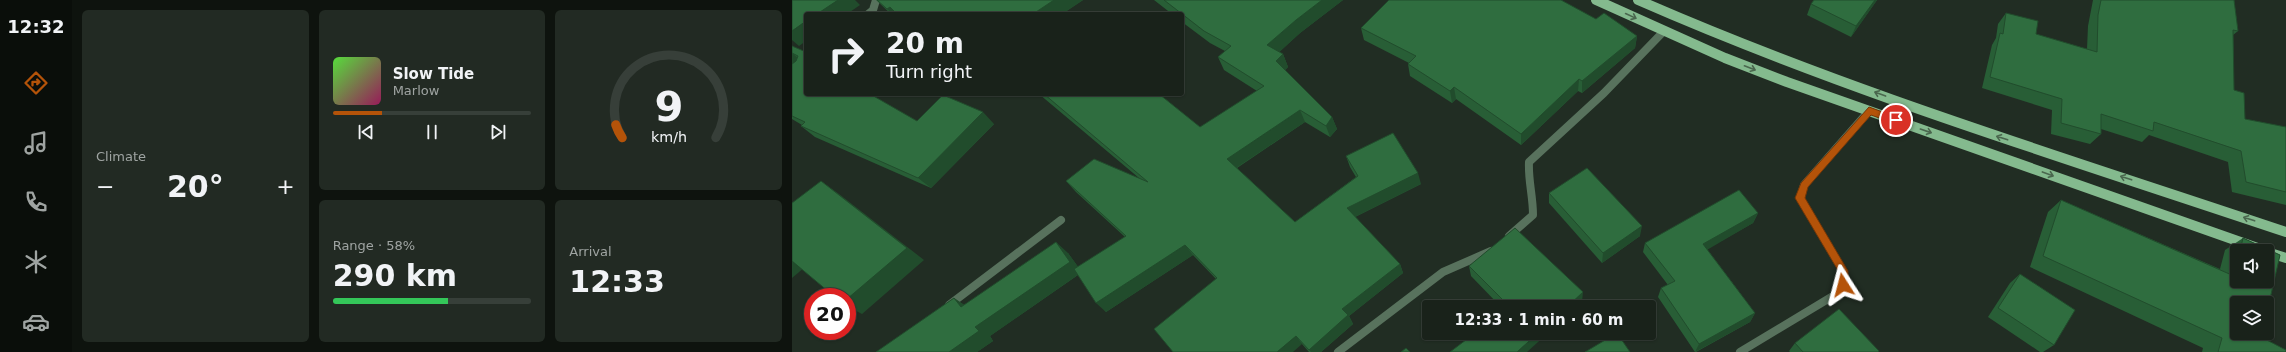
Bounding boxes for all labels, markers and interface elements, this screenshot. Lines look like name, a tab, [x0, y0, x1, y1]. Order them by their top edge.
one-way arrow	[1625, 13, 1637, 20]
text: 12:32	[7, 16, 65, 37]
text: 20 m	[886, 27, 964, 60]
icon: right	[820, 28, 872, 80]
text: Turn right	[886, 61, 972, 82]
text: Slow Tide	[393, 65, 474, 83]
one-way arrow	[1744, 65, 1756, 73]
icon: directions	[22, 69, 50, 97]
text: 9	[654, 82, 683, 131]
text: Marlow	[393, 83, 439, 98]
one-way arrow	[1874, 90, 1886, 98]
pin	[1879, 103, 1913, 137]
icon: arrive	[1885, 109, 1907, 131]
icon: previous	[355, 121, 377, 143]
icon: pause	[421, 121, 443, 143]
icon: next	[487, 121, 509, 143]
one-way arrow	[1919, 127, 1931, 135]
icon: music	[22, 129, 50, 157]
text: km/h	[651, 129, 687, 145]
one-way arrow	[1997, 133, 2009, 141]
text: Climate	[96, 149, 146, 164]
text: 20°	[167, 169, 224, 204]
one-way arrow	[2042, 171, 2055, 178]
text: −	[96, 174, 114, 199]
text: +	[276, 174, 295, 199]
one-way arrow	[2120, 174, 2132, 182]
icon: phone	[22, 188, 50, 216]
one-way arrow	[2243, 215, 2255, 223]
text: Range · 58%	[333, 238, 415, 253]
text: Arrival	[569, 244, 612, 259]
map controls	[2230, 244, 2274, 340]
button: sound	[2230, 244, 2274, 288]
icon: climate	[22, 248, 50, 276]
text: 290 km	[333, 258, 457, 293]
text: 12:33	[569, 264, 665, 299]
position arrow	[1822, 264, 1864, 306]
speed limit sign: 20	[804, 288, 856, 340]
button: layers	[2230, 296, 2274, 340]
icon: car	[22, 308, 50, 336]
text: 12:33 · 1 min · 60 m	[1455, 311, 1623, 329]

